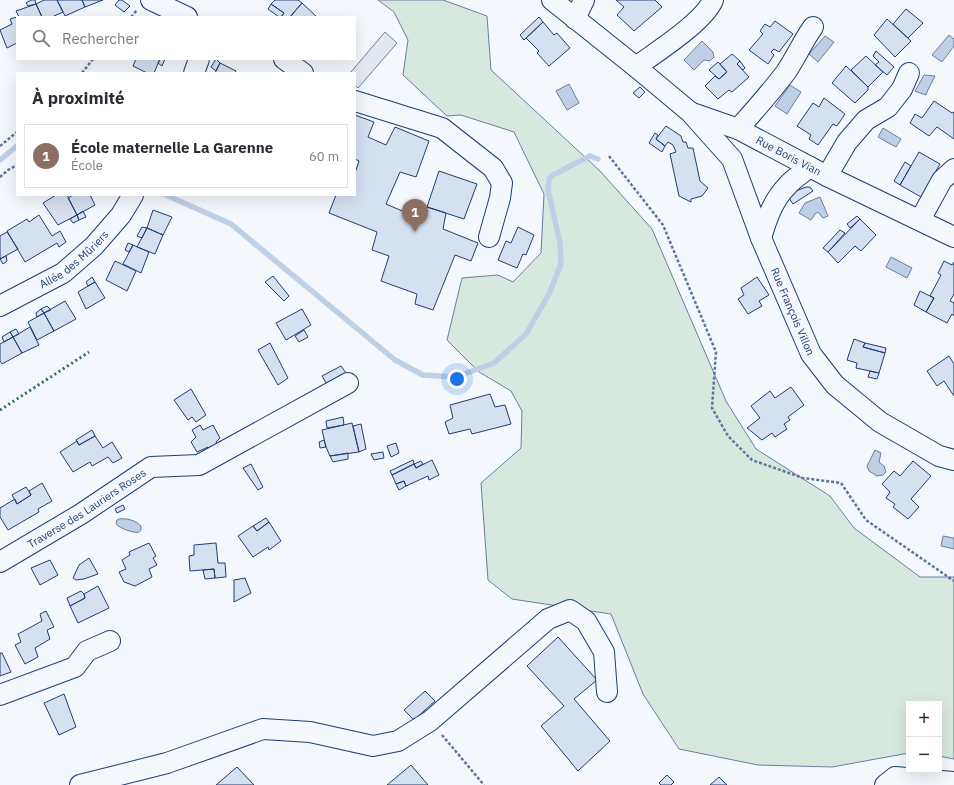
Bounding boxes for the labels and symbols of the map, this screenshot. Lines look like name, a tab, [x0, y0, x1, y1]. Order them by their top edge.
street label: Rue Boris Vian	[754, 133, 824, 179]
pin: 1	[402, 199, 428, 232]
street label: Allée des Mûriers	[37, 227, 111, 291]
street label: Rue François Villon	[768, 266, 818, 358]
your location	[447, 369, 467, 389]
street label: Traverse des Lauriers Roses	[25, 465, 149, 551]

